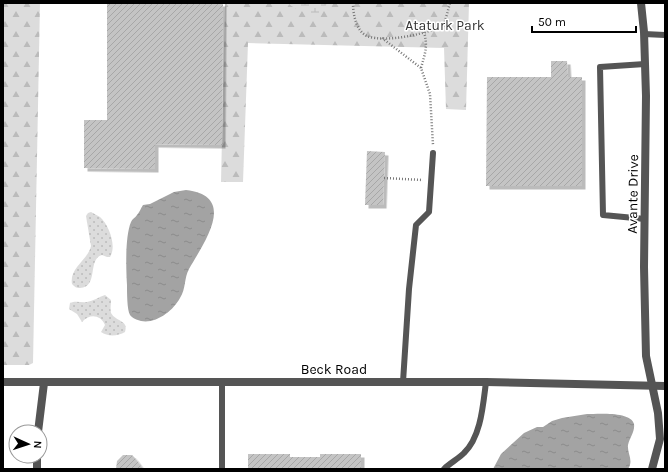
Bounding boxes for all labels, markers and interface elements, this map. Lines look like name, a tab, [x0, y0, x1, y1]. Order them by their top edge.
scale bar	[532, 8, 636, 34]
text: 50 m	[538, 15, 566, 29]
park label: Ataturk Park	[405, 17, 485, 34]
street label: Avante Drive	[624, 154, 642, 234]
street label: Beck Road	[301, 361, 367, 378]
north arrow	[8, 424, 48, 464]
text: N	[31, 440, 44, 449]

